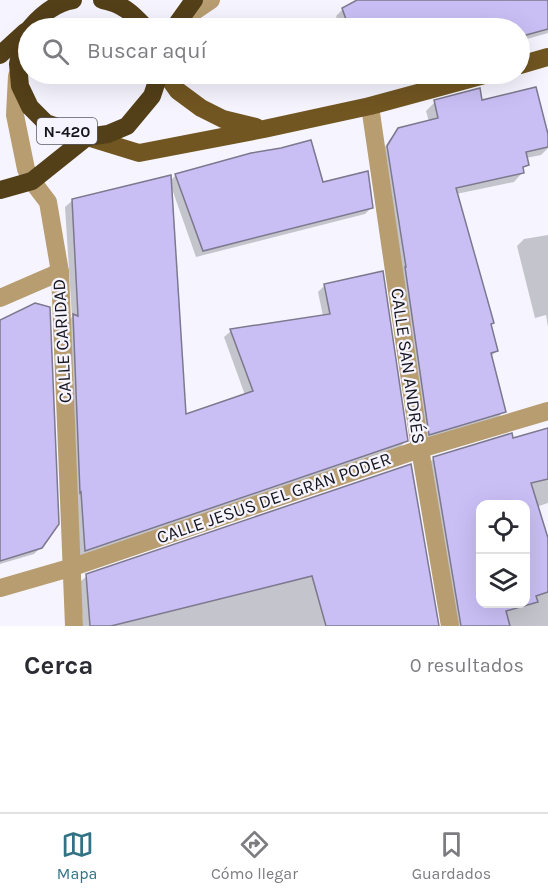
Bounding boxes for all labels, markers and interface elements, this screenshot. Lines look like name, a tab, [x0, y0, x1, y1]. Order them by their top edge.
search box	[18, 18, 530, 84]
icon: search	[39, 35, 72, 68]
text: Buscar aquí	[87, 38, 207, 64]
road number: N-420	[37, 118, 97, 144]
street label: CALLE CARIDAD	[48, 278, 76, 404]
street label: CALLE SAN ANDRÉS	[386, 287, 431, 445]
street label: CALLE JESUS DEL GRAN PODER	[154, 447, 394, 549]
map controls	[476, 500, 530, 608]
button: locate	[476, 500, 530, 554]
button: layers	[476, 554, 530, 608]
text: Cerca	[24, 650, 93, 681]
text: 0 resultados	[410, 654, 524, 677]
tab: Mapa	[57, 828, 97, 883]
tab: Cómo llegar	[211, 828, 298, 883]
tab: Guardados	[412, 828, 491, 883]

